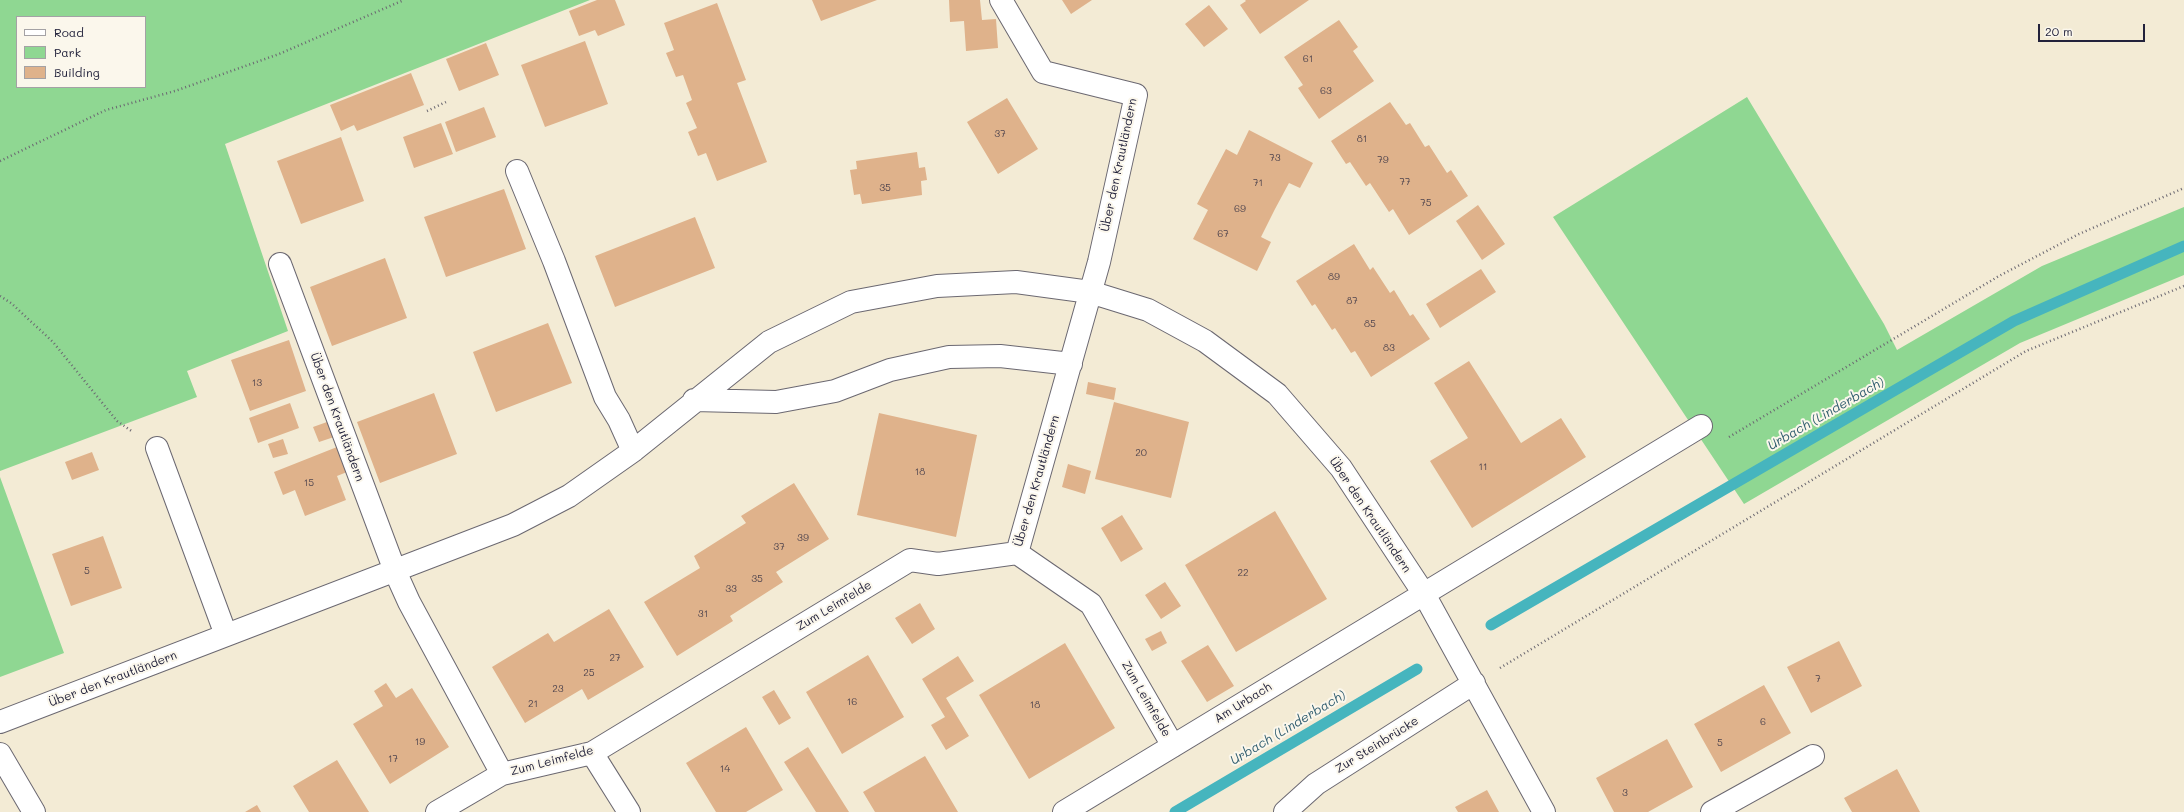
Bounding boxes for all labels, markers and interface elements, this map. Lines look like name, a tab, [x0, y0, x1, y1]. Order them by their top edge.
legend	[16, 16, 146, 88]
scale bar	[2040, 16, 2147, 42]
text: 20 m	[2045, 23, 2073, 39]
text: Road	[54, 24, 84, 40]
text: Park	[54, 44, 81, 60]
house number: 61	[1303, 53, 1313, 65]
text: Building	[54, 64, 100, 80]
house number: 63	[1320, 85, 1332, 97]
street label: Über den Krautländern	[1098, 97, 1140, 233]
house number: 37	[994, 128, 1006, 140]
house number: 81	[1357, 133, 1367, 145]
house number: 73	[1269, 152, 1281, 164]
house number: 79	[1377, 154, 1389, 166]
house number: 77	[1399, 176, 1411, 188]
house number: 71	[1253, 177, 1263, 189]
house number: 35	[879, 182, 891, 194]
house number: 75	[1420, 197, 1432, 209]
house number: 69	[1234, 203, 1246, 215]
house number: 67	[1217, 228, 1229, 240]
house number: 89	[1328, 271, 1340, 283]
house number: 87	[1346, 295, 1358, 307]
house number: 85	[1364, 318, 1376, 330]
house number: 83	[1383, 342, 1395, 354]
street label: Über den Krautländern	[307, 351, 367, 483]
water label: Urbach (Linderbach)	[1765, 374, 1887, 454]
house number: 13	[252, 377, 262, 389]
street label: Über den Krautländern	[1011, 414, 1063, 548]
house number: 20	[1135, 447, 1147, 459]
street label: Über den Krautländern	[1326, 455, 1414, 575]
house number: 11	[1479, 461, 1487, 473]
house number: 18	[915, 466, 925, 478]
house number: 15	[304, 477, 314, 489]
house number: 39	[797, 532, 809, 544]
house number: 37	[773, 541, 785, 553]
house number: 5	[84, 565, 90, 577]
house number: 22	[1237, 567, 1249, 579]
house number: 35	[751, 573, 763, 585]
street label: Zum Leimfelde	[794, 578, 874, 634]
house number: 33	[725, 583, 737, 595]
house number: 31	[698, 608, 708, 620]
street label: Über den Krautländern	[47, 648, 179, 710]
house number: 27	[609, 652, 621, 664]
street label: Zum Leimfelde	[1118, 659, 1174, 739]
house number: 25	[583, 667, 595, 679]
house number: 7	[1815, 673, 1821, 685]
street label: Am Urbach	[1212, 680, 1274, 726]
house number: 23	[552, 683, 564, 695]
water label: Urbach (Linderbach)	[1228, 687, 1348, 769]
house number: 16	[847, 696, 857, 708]
house number: 21	[528, 698, 538, 710]
house number: 18	[1030, 699, 1040, 711]
street label: Zur Steinbrücke	[1333, 714, 1421, 776]
house number: 6	[1760, 716, 1766, 728]
house number: 19	[415, 736, 425, 748]
house number: 5	[1717, 737, 1723, 749]
street label: Zum Leimfelde	[509, 743, 595, 779]
house number: 17	[388, 753, 398, 765]
house number: 14	[720, 763, 730, 775]
house number: 3	[1622, 787, 1628, 799]

